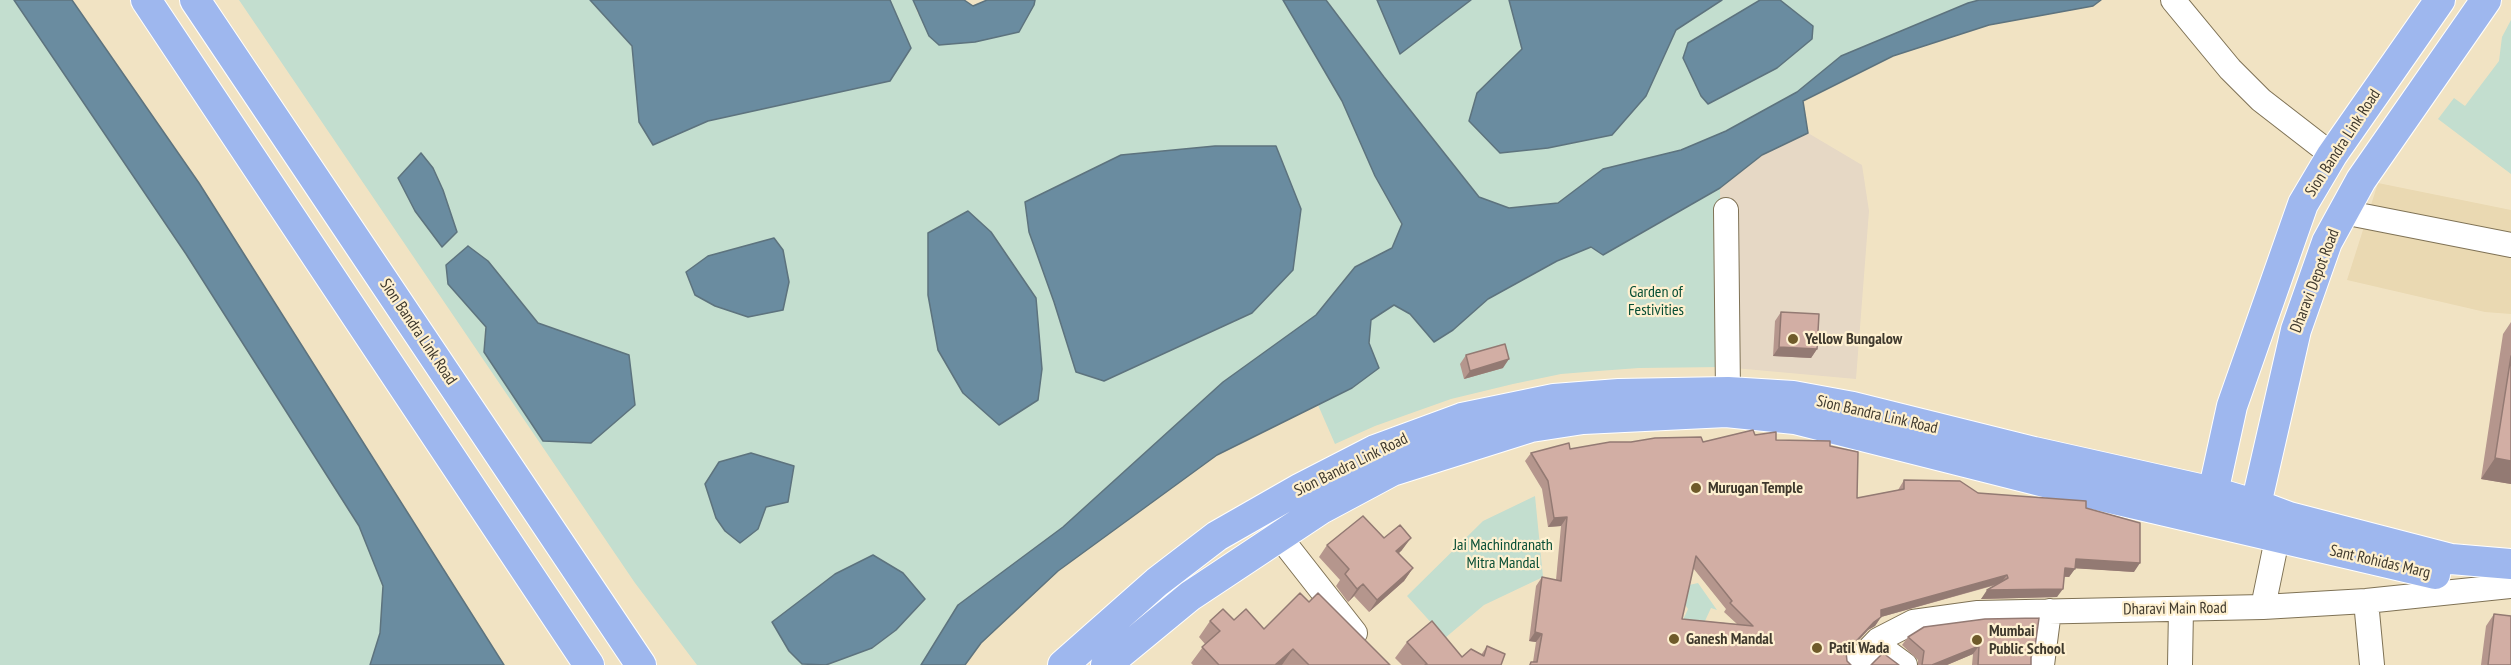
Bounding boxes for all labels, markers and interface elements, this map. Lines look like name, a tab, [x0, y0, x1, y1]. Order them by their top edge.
street label: Sion Bandra Link Road	[2301, 86, 2385, 200]
street label: Dharavi Depot Road	[2286, 226, 2344, 336]
street label: Sion Bandra Link Road	[375, 275, 461, 389]
park label: Garden of Festivities	[1628, 282, 1684, 320]
place label: Yellow Bungalow	[1805, 329, 1902, 349]
marker: Yellow Bungalow	[1786, 332, 1800, 346]
street label: Sion Bandra Link Road	[1815, 392, 1939, 438]
street label: Sion Bandra Link Road	[1291, 429, 1411, 501]
place label: Murugan Temple	[1708, 478, 1803, 498]
marker: Murugan Temple	[1689, 481, 1703, 495]
park label: Jai Machindranath Mitra Mandal	[1453, 535, 1553, 573]
street label: Sant Rohidas Marg	[2328, 541, 2432, 583]
street label: Dharavi Main Road	[2123, 598, 2227, 620]
place label: Mumbai Public School	[1989, 621, 2065, 659]
place label: Ganesh Mandal	[1686, 629, 1773, 649]
marker: Ganesh Mandal	[1667, 632, 1681, 646]
marker: Mumbai Public School	[1970, 633, 1984, 647]
place label: Patil Wada	[1829, 638, 1889, 658]
marker: Patil Wada	[1810, 641, 1824, 655]

